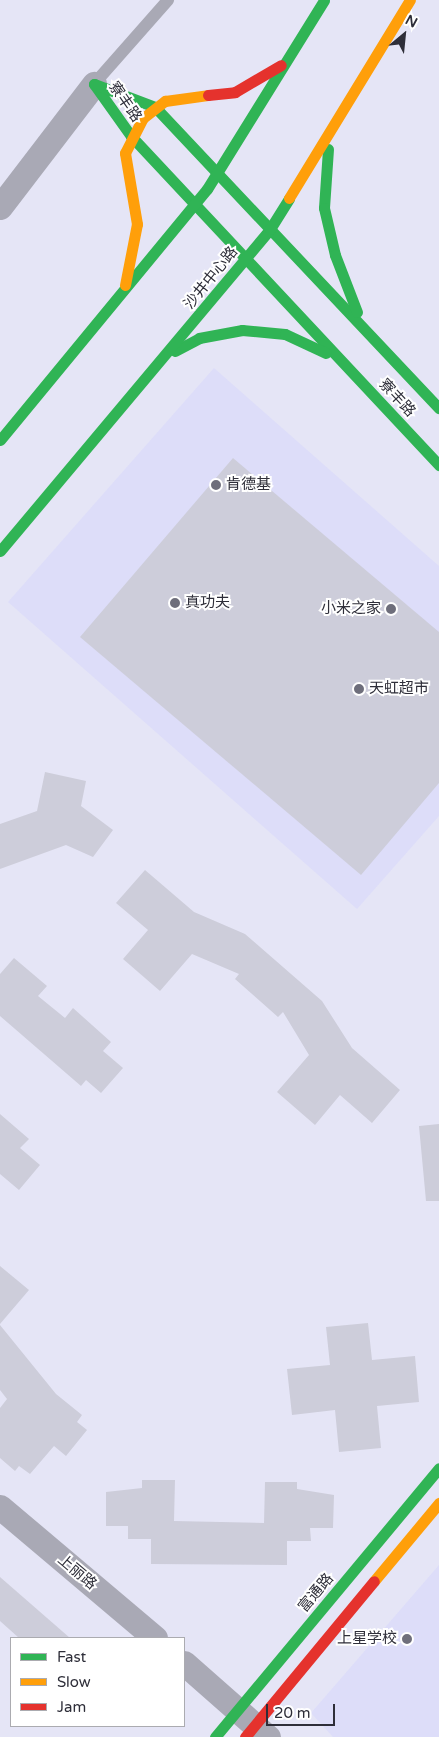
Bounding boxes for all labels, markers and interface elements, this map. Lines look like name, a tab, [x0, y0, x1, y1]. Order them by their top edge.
north arrow	[379, 10, 429, 60]
text: N	[402, 11, 420, 31]
street label: 寮丰路	[105, 78, 145, 126]
street label: 沙井中心路	[180, 243, 242, 313]
street label: 寮丰路	[375, 375, 419, 421]
place label: 肯德基	[226, 476, 271, 494]
marker: 肯德基	[210, 479, 222, 491]
place label: 真功夫	[185, 594, 230, 612]
marker: 真功夫	[169, 597, 181, 609]
place label: 小米之家	[321, 600, 381, 618]
marker: 小米之家	[385, 603, 397, 615]
place label: 天虹超市	[369, 680, 429, 698]
marker: 天虹超市	[353, 683, 365, 695]
street label: 上丽路	[54, 1551, 100, 1593]
street label: 富通路	[295, 1570, 337, 1616]
place label: 上星学校	[337, 1630, 397, 1648]
marker: 上星学校	[401, 1633, 413, 1645]
legend	[10, 1637, 185, 1727]
text: Fast	[57, 1648, 86, 1666]
text: Slow	[57, 1673, 91, 1691]
scale bar	[269, 1694, 338, 1726]
text: Jam	[57, 1698, 86, 1716]
text: 20 m	[274, 1704, 311, 1722]

